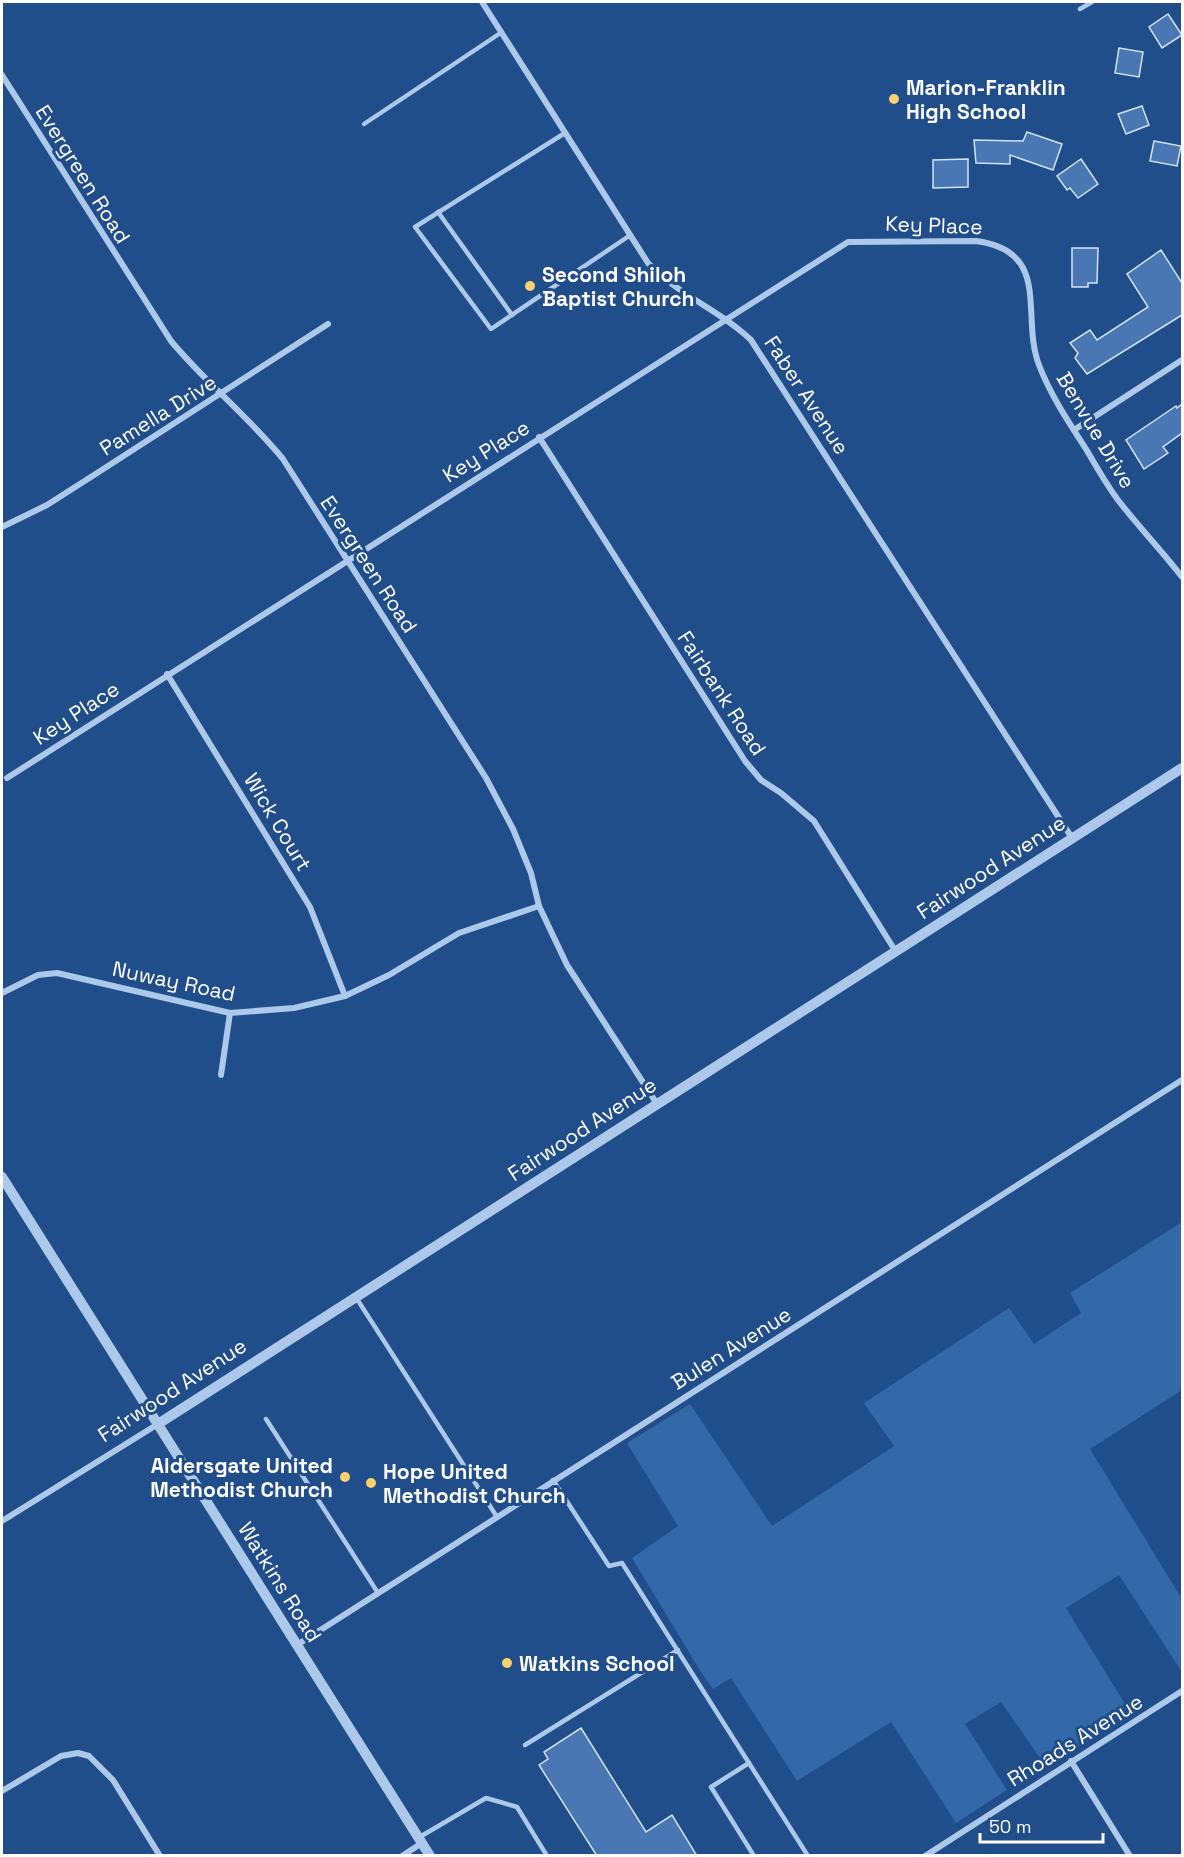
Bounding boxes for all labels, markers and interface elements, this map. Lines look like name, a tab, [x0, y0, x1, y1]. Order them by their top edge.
place label: Marion-Franklin High School	[906, 74, 1066, 125]
marker: Marion-Franklin High School	[887, 92, 901, 106]
street label: Evergreen Road	[30, 100, 136, 248]
street label: Key Place	[885, 210, 983, 240]
place label: Second Shiloh Baptist Church	[542, 261, 694, 312]
marker: Second Shiloh Baptist Church	[523, 279, 537, 293]
street label: Faber Avenue	[759, 330, 855, 460]
street label: Benvue Drive	[1051, 367, 1141, 493]
street label: Pamella Drive	[94, 368, 222, 462]
street label: Key Place	[437, 414, 535, 488]
street label: Evergreen Road	[315, 490, 423, 638]
street label: Fairbank Road	[672, 626, 772, 760]
street label: Key Place	[28, 675, 124, 751]
street label: Wick Court	[238, 768, 318, 876]
street label: Fairwood Avenue	[912, 809, 1070, 925]
street label: Nuway Road	[110, 955, 238, 1007]
street label: Fairwood Avenue	[503, 1071, 661, 1187]
street label: Bulen Avenue	[666, 1300, 796, 1396]
street label: Fairwood Avenue	[93, 1332, 251, 1448]
place label: Aldersgate United Methodist Church	[150, 1452, 333, 1503]
place label: Hope United Methodist Church	[383, 1458, 566, 1509]
marker: Aldersgate United Methodist Church	[338, 1470, 352, 1484]
marker: Hope United Methodist Church	[364, 1476, 378, 1490]
street label: Watkins Road	[232, 1517, 328, 1647]
place label: Watkins School	[519, 1650, 675, 1677]
marker: Watkins School	[500, 1656, 514, 1670]
street label: Rhoads Avenue	[1002, 1688, 1148, 1792]
scale bar	[980, 1806, 1103, 1844]
text: 50 m	[989, 1815, 1031, 1838]

